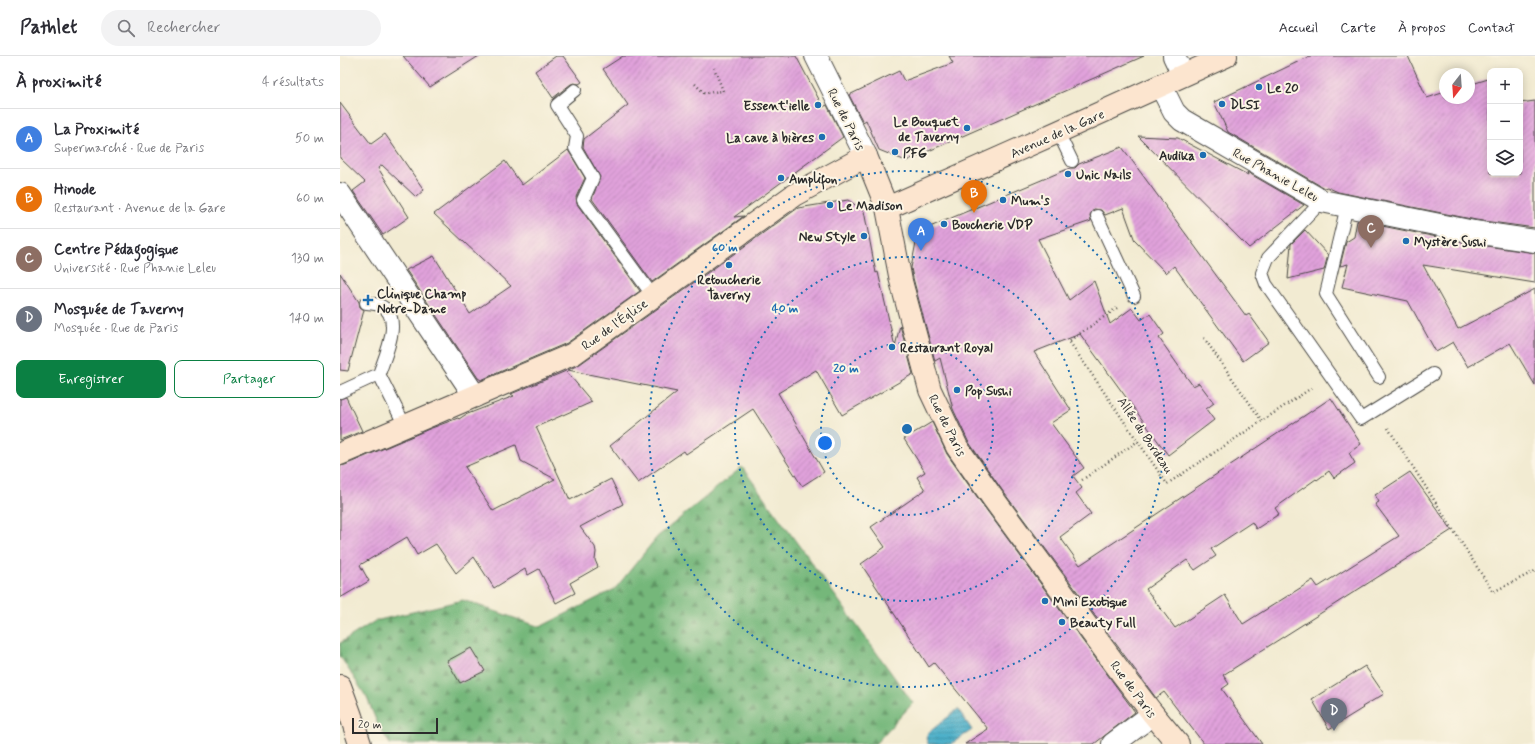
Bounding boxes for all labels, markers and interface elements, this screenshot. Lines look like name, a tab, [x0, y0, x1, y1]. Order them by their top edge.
search box	[101, 10, 381, 46]
text: Pathlet	[20, 15, 77, 40]
icon: search	[115, 17, 137, 39]
text: Rechercher	[147, 18, 220, 38]
text: Accueil	[1279, 19, 1318, 37]
text: Carte	[1340, 19, 1376, 37]
text: À propos	[1398, 19, 1446, 37]
text: Contact	[1468, 19, 1515, 37]
north arrow	[1439, 68, 1475, 104]
map controls	[1487, 68, 1523, 176]
button: +	[1487, 68, 1523, 104]
text: À proximité	[16, 71, 101, 93]
text: 4 résultats	[262, 74, 324, 91]
place label: Le 20	[1267, 80, 1299, 97]
marker: Le 20	[1254, 82, 1264, 92]
street label: Rue de Paris	[823, 86, 869, 154]
place label: DLSI	[1230, 97, 1260, 114]
place label: Essent'ielle	[743, 98, 810, 115]
marker: DLSI	[1217, 99, 1227, 109]
marker: Essent'ielle	[813, 100, 823, 110]
button: −	[1487, 104, 1523, 140]
street label: Avenue de la Gare	[1008, 106, 1107, 163]
place label: Le Bouquet de Taverny	[894, 114, 959, 146]
text: La Proximité	[54, 120, 139, 140]
marker: Le Bouquet de Taverny	[962, 123, 972, 133]
text: A	[25, 130, 33, 147]
text: 50 m	[295, 130, 324, 147]
place label: La cave à bières	[726, 130, 814, 147]
marker: La cave à bières	[817, 132, 827, 142]
text: Supermarché · Rue de Paris	[54, 140, 204, 157]
button: layers	[1487, 140, 1523, 176]
place label: PFG	[903, 145, 927, 162]
street label: Rue Phanie Leleu	[1229, 145, 1322, 206]
marker: PFG	[890, 147, 900, 157]
place label: Audika	[1159, 148, 1195, 165]
marker: Audika	[1198, 150, 1208, 160]
place label: Unic Nails	[1076, 167, 1132, 184]
marker: Unic Nails	[1063, 169, 1073, 179]
place label: Amplifon	[789, 171, 838, 190]
marker: Amplifon	[776, 173, 786, 183]
text: Hinode	[54, 180, 96, 200]
pin: B	[961, 180, 987, 213]
text: B	[25, 190, 33, 207]
text: 60 m	[296, 190, 324, 207]
place label: Mum's	[1011, 193, 1050, 210]
marker: Mum's	[998, 195, 1008, 205]
place label: Le Madison	[838, 198, 903, 215]
text: Restaurant · Avenue de la Gare	[54, 200, 226, 217]
marker: Le Madison	[825, 200, 835, 210]
pin: C	[1358, 215, 1384, 248]
place label: Boucherie VDP	[952, 217, 1033, 234]
pin: A	[908, 218, 934, 251]
marker: Boucherie VDP	[939, 219, 949, 229]
place label: New Style	[799, 229, 857, 246]
marker: New Style	[859, 231, 869, 241]
place label: Mystère Sushi	[1414, 234, 1486, 251]
marker: Mystère Sushi	[1401, 236, 1411, 246]
text: Centre Pédagogique	[54, 240, 178, 260]
text: 60 m	[712, 240, 738, 256]
text: C	[24, 250, 34, 267]
text: 130 m	[291, 250, 324, 267]
text: Université · Rue Phanie Leleu	[54, 260, 216, 277]
marker: Retoucherie Taverny	[724, 260, 734, 270]
place label: Retoucherie Taverny	[697, 272, 761, 304]
place label: Clinique Champ Notre-Dame	[377, 286, 467, 318]
marker: Clinique Champ Notre-Dame	[362, 294, 374, 306]
street label: Rue de l'Église	[578, 295, 651, 355]
text: Mosquée de Taverny	[54, 300, 184, 320]
text: 40 m	[772, 301, 799, 317]
text: D	[25, 310, 33, 327]
text: 140 m	[289, 310, 324, 327]
text: Mosquée · Rue de Paris	[54, 320, 178, 337]
place label: Restaurant Royal	[900, 340, 993, 357]
marker: Restaurant Royal	[887, 342, 897, 352]
button: Enregistrer	[16, 360, 166, 398]
button: Partager	[174, 360, 324, 398]
text: 20 m	[833, 361, 859, 377]
place label: Pop Sushi	[965, 383, 1012, 400]
marker: Pop Sushi	[952, 385, 962, 395]
street label: Rue de Paris	[924, 392, 970, 460]
street label: Allée du Bordeau	[1113, 394, 1177, 478]
centre of rings	[900, 422, 914, 436]
your location	[815, 433, 835, 453]
place label: Mini Exotique	[1053, 594, 1127, 611]
marker: Mini Exotique	[1040, 596, 1050, 606]
place label: Beauty Full	[1070, 615, 1136, 632]
marker: Beauty Full	[1057, 617, 1067, 627]
street label: Rue de Paris	[1106, 658, 1160, 722]
pin: D	[1321, 698, 1347, 731]
scale bar	[352, 716, 438, 735]
text: 20 m	[358, 718, 381, 732]

